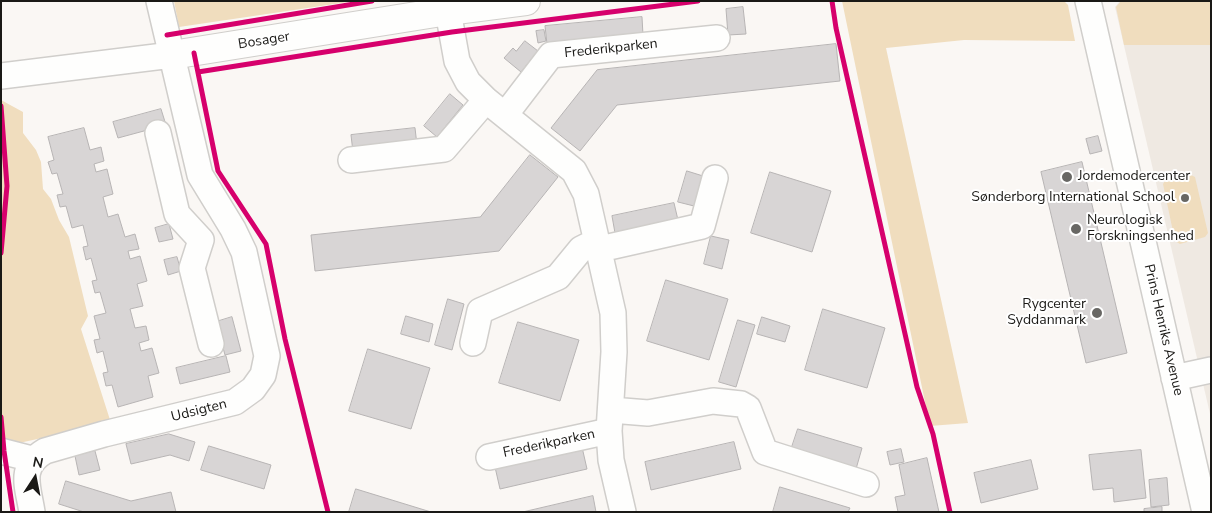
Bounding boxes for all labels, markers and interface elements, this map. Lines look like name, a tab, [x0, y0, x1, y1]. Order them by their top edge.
street label: Bosager	[237, 29, 291, 53]
street label: Frederikparken	[564, 36, 658, 62]
place label: Jordemodercenter	[1078, 169, 1190, 185]
marker: Jordemodercenter	[1060, 170, 1074, 184]
place label: Sønderborg International School	[971, 190, 1175, 206]
marker: Sønderborg International School	[1179, 192, 1191, 204]
place label: Neurologisk Forskningsenhed	[1087, 213, 1194, 246]
marker: Neurologisk Forskningsenhed	[1069, 222, 1083, 236]
street label: Prins Henriks Avenue	[1140, 263, 1186, 397]
place label: Rygcenter Syddanmark	[1007, 297, 1086, 330]
marker: Rygcenter Syddanmark	[1090, 306, 1104, 320]
street label: Udsigten	[169, 396, 229, 426]
street label: Frederikparken	[501, 426, 597, 462]
text: N	[31, 452, 45, 473]
north arrow	[10, 453, 60, 503]

